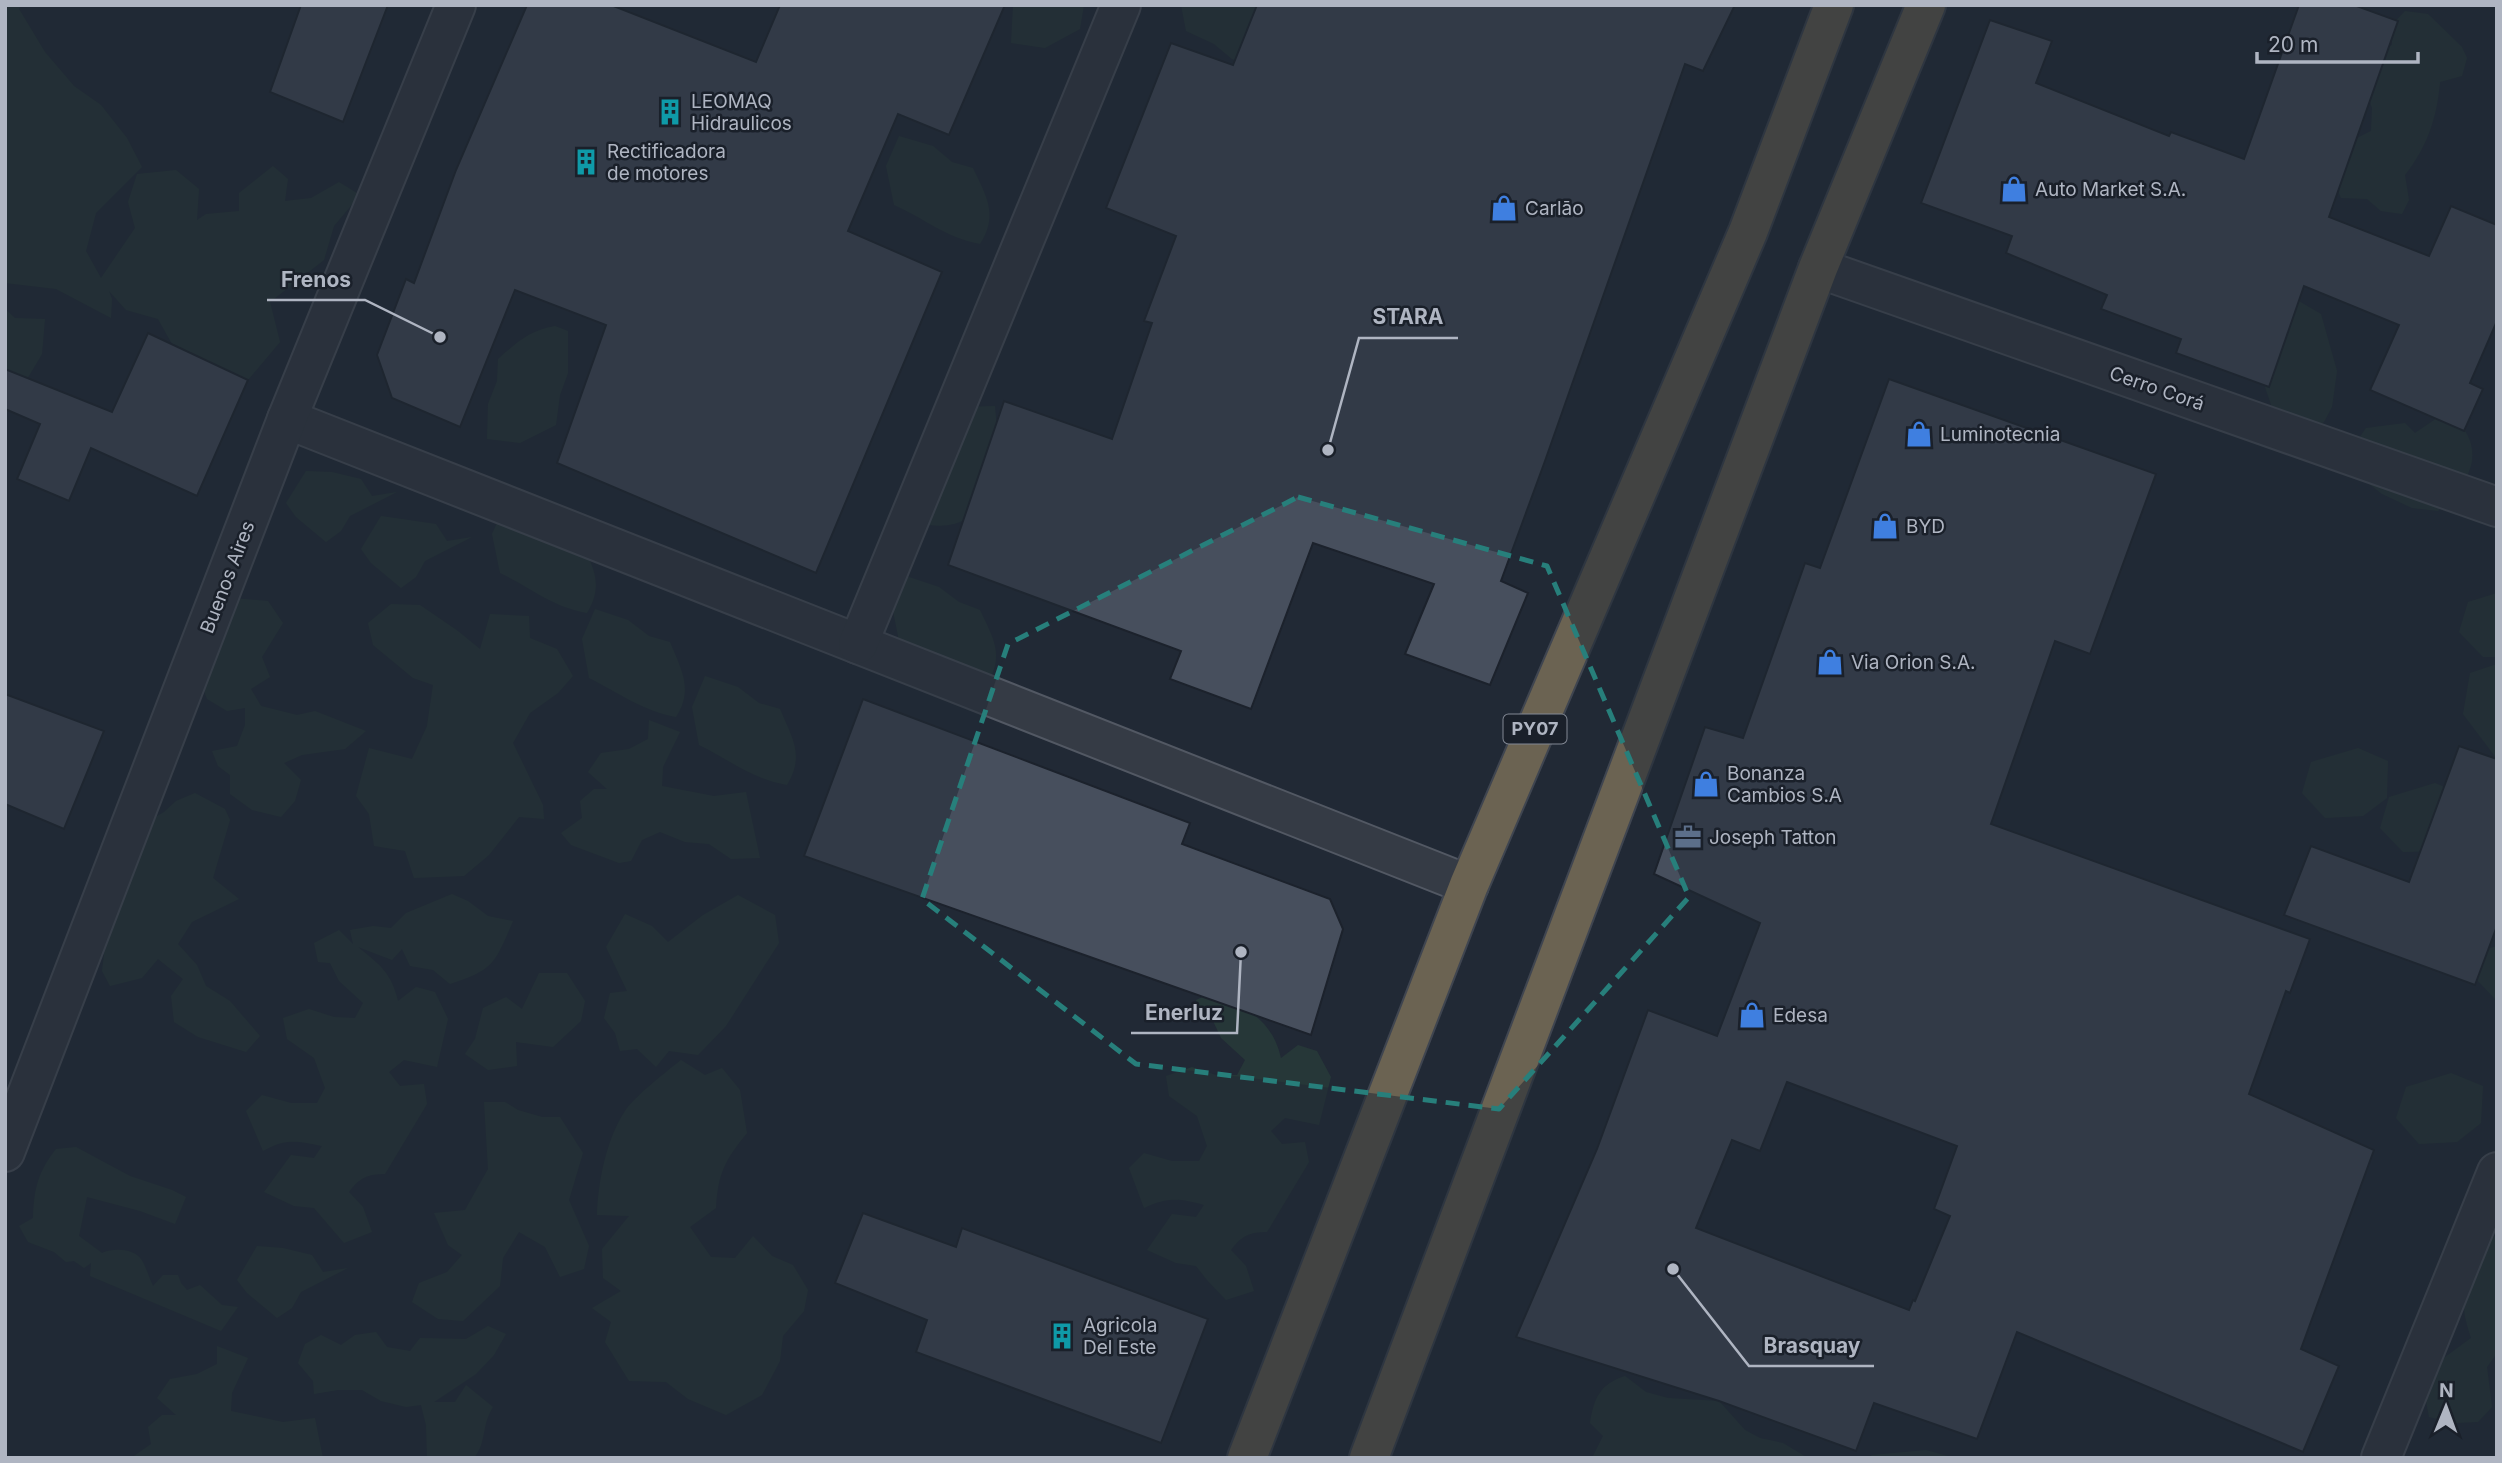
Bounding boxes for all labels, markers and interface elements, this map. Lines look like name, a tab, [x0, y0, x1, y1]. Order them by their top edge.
scale bar	[2257, 21, 2418, 65]
text: 20 m	[2268, 32, 2318, 57]
place label: LEOMAQ Hidraulicos	[691, 90, 792, 135]
building icon: LEOMAQ Hidraulicos	[655, 97, 685, 127]
place label: Rectificadora de motores	[607, 140, 726, 185]
building icon: Rectificadora de motores	[571, 147, 601, 177]
shop icon: Auto Market S.A.	[1999, 174, 2029, 204]
place label: Auto Market S.A.	[2035, 178, 2186, 201]
shop icon: Carlāo	[1489, 193, 1519, 223]
place label: Carlāo	[1525, 197, 1584, 220]
callout: Frenos	[267, 258, 365, 300]
text: Frenos	[281, 267, 351, 292]
callout: STARA	[1359, 296, 1458, 338]
text: STARA	[1372, 304, 1444, 329]
street label: Cerro Corá	[2106, 361, 2207, 415]
shop icon: Luminotecnia	[1904, 419, 1934, 449]
place label: Luminotecnia	[1940, 423, 2060, 446]
shop icon: BYD	[1870, 511, 1900, 541]
place label: BYD	[1906, 515, 1945, 538]
street label: Buenos Aires	[195, 518, 259, 637]
shop icon: Via Orion S.A.	[1815, 647, 1845, 677]
place label: Via Orion S.A.	[1851, 651, 1976, 674]
road number: PY07	[1504, 714, 1566, 744]
place label: Bonanza Cambios S.A	[1727, 762, 1842, 807]
shop icon: Bonanza Cambios S.A	[1691, 769, 1721, 799]
office icon: Joseph Tatton	[1673, 822, 1703, 852]
place label: Joseph Tatton	[1709, 826, 1837, 849]
callout: Enerluz	[1131, 991, 1237, 1033]
text: Enerluz	[1145, 1000, 1223, 1025]
shop icon: Edesa	[1737, 1000, 1767, 1030]
place label: Edesa	[1773, 1004, 1828, 1027]
place label: Agricola Del Este	[1083, 1314, 1157, 1359]
building icon: Agricola Del Este	[1047, 1321, 1077, 1351]
callout: Brasquay	[1749, 1324, 1874, 1366]
text: Brasquay	[1764, 1333, 1861, 1358]
north arrow	[2411, 1372, 2481, 1442]
text: N	[2439, 1379, 2454, 1402]

